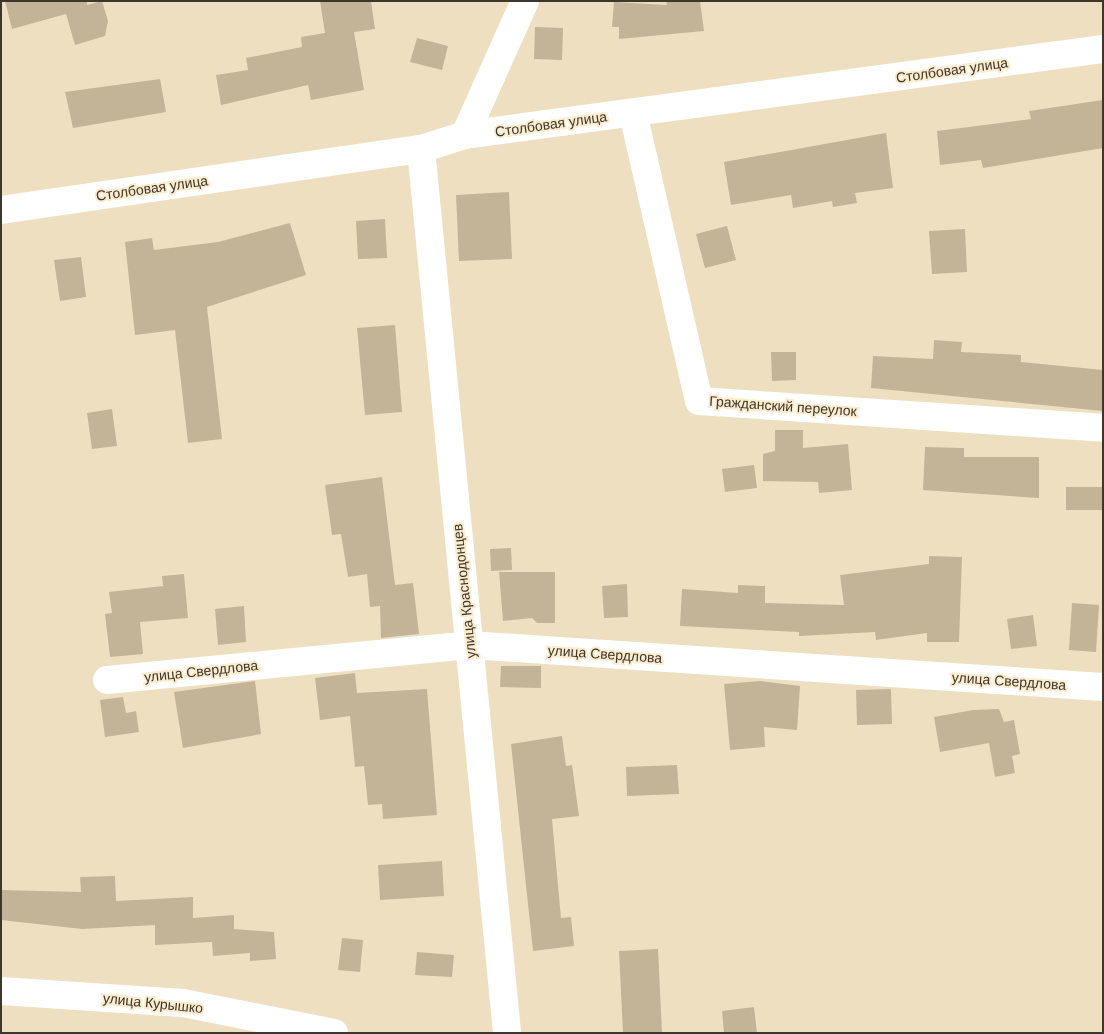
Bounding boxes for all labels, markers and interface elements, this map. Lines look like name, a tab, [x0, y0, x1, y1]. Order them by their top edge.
street label: Столбовая улица	[895, 54, 1009, 86]
street label: Столбовая улица	[494, 108, 608, 140]
street label: Столбовая улица	[95, 172, 209, 204]
street label: Гражданский переулок	[709, 392, 857, 420]
street label: улица Краснодонцев	[449, 523, 479, 659]
street label: улица Свердлова	[547, 642, 663, 666]
street label: улица Свердлова	[143, 657, 259, 685]
street label: улица Свердлова	[951, 669, 1067, 693]
street label: улица Курышко	[102, 989, 204, 1017]

